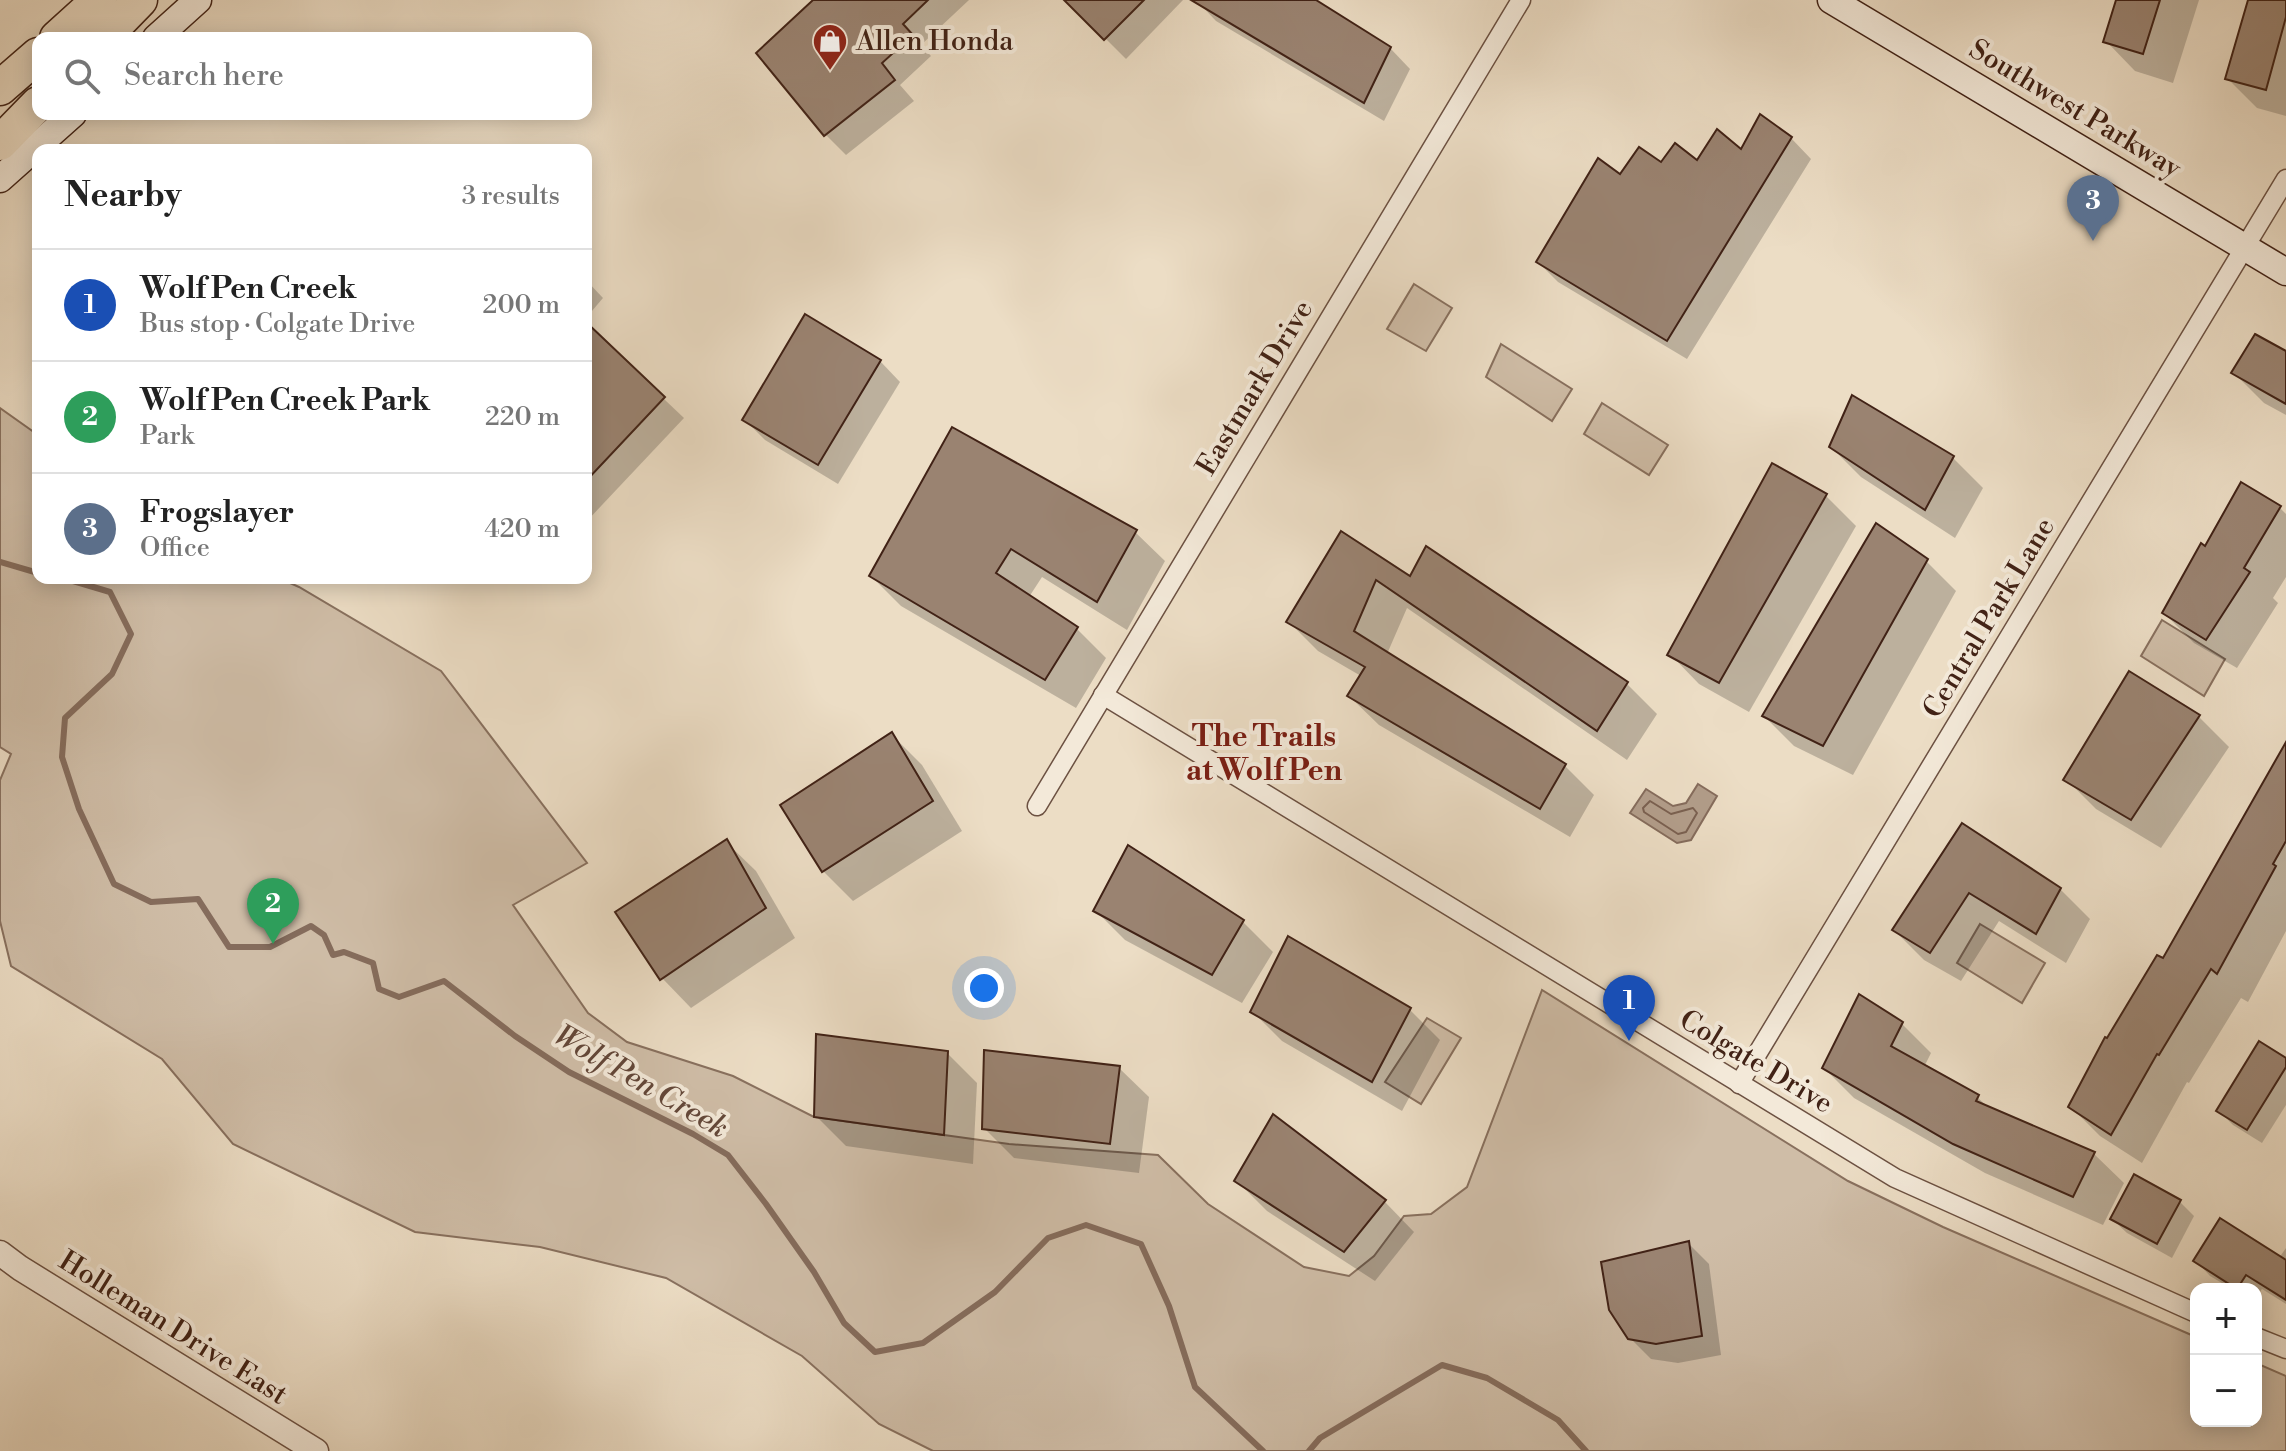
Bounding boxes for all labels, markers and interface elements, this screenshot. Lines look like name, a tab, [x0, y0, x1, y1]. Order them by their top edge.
shop icon: Allen Honda	[811, 22, 849, 72]
place label: Allen Honda	[855, 24, 1014, 59]
search box	[32, 32, 592, 120]
street label: Southwest Parkway	[1963, 32, 2188, 186]
icon: search	[60, 54, 104, 98]
text: Search here	[124, 57, 284, 95]
text: Nearby	[64, 175, 182, 217]
pin: 3	[2067, 175, 2119, 241]
text: 3 results	[462, 180, 560, 212]
text: Wolf Pen Creek	[140, 270, 356, 308]
text: 1	[84, 289, 96, 321]
text: 200 m	[483, 289, 560, 321]
street label: Eastmark Drive	[1189, 294, 1321, 482]
text: Bus stop · Colgate Drive	[140, 308, 415, 340]
text: Wolf Pen Creek Park	[140, 382, 430, 420]
text: 2	[82, 401, 98, 433]
text: 220 m	[485, 401, 560, 433]
text: Park	[140, 420, 194, 452]
text: Frogslayer	[140, 494, 294, 532]
street label: Central Park Lane	[1915, 511, 2063, 725]
text: 3	[82, 513, 98, 545]
text: 420 m	[484, 513, 560, 545]
text: Office	[140, 532, 210, 564]
district label: The Trails at Wolf Pen	[1186, 718, 1343, 790]
pin: 2	[247, 878, 299, 944]
your location	[964, 968, 1004, 1008]
pin: 1	[1603, 975, 1655, 1041]
street label: Colgate Drive	[1673, 1002, 1839, 1122]
water label: Wolf Pen Creek	[547, 1017, 735, 1147]
street label: Holleman Drive East	[52, 1243, 294, 1413]
map controls	[2190, 1283, 2262, 1427]
button: +	[2190, 1283, 2262, 1355]
button: −	[2190, 1355, 2262, 1427]

